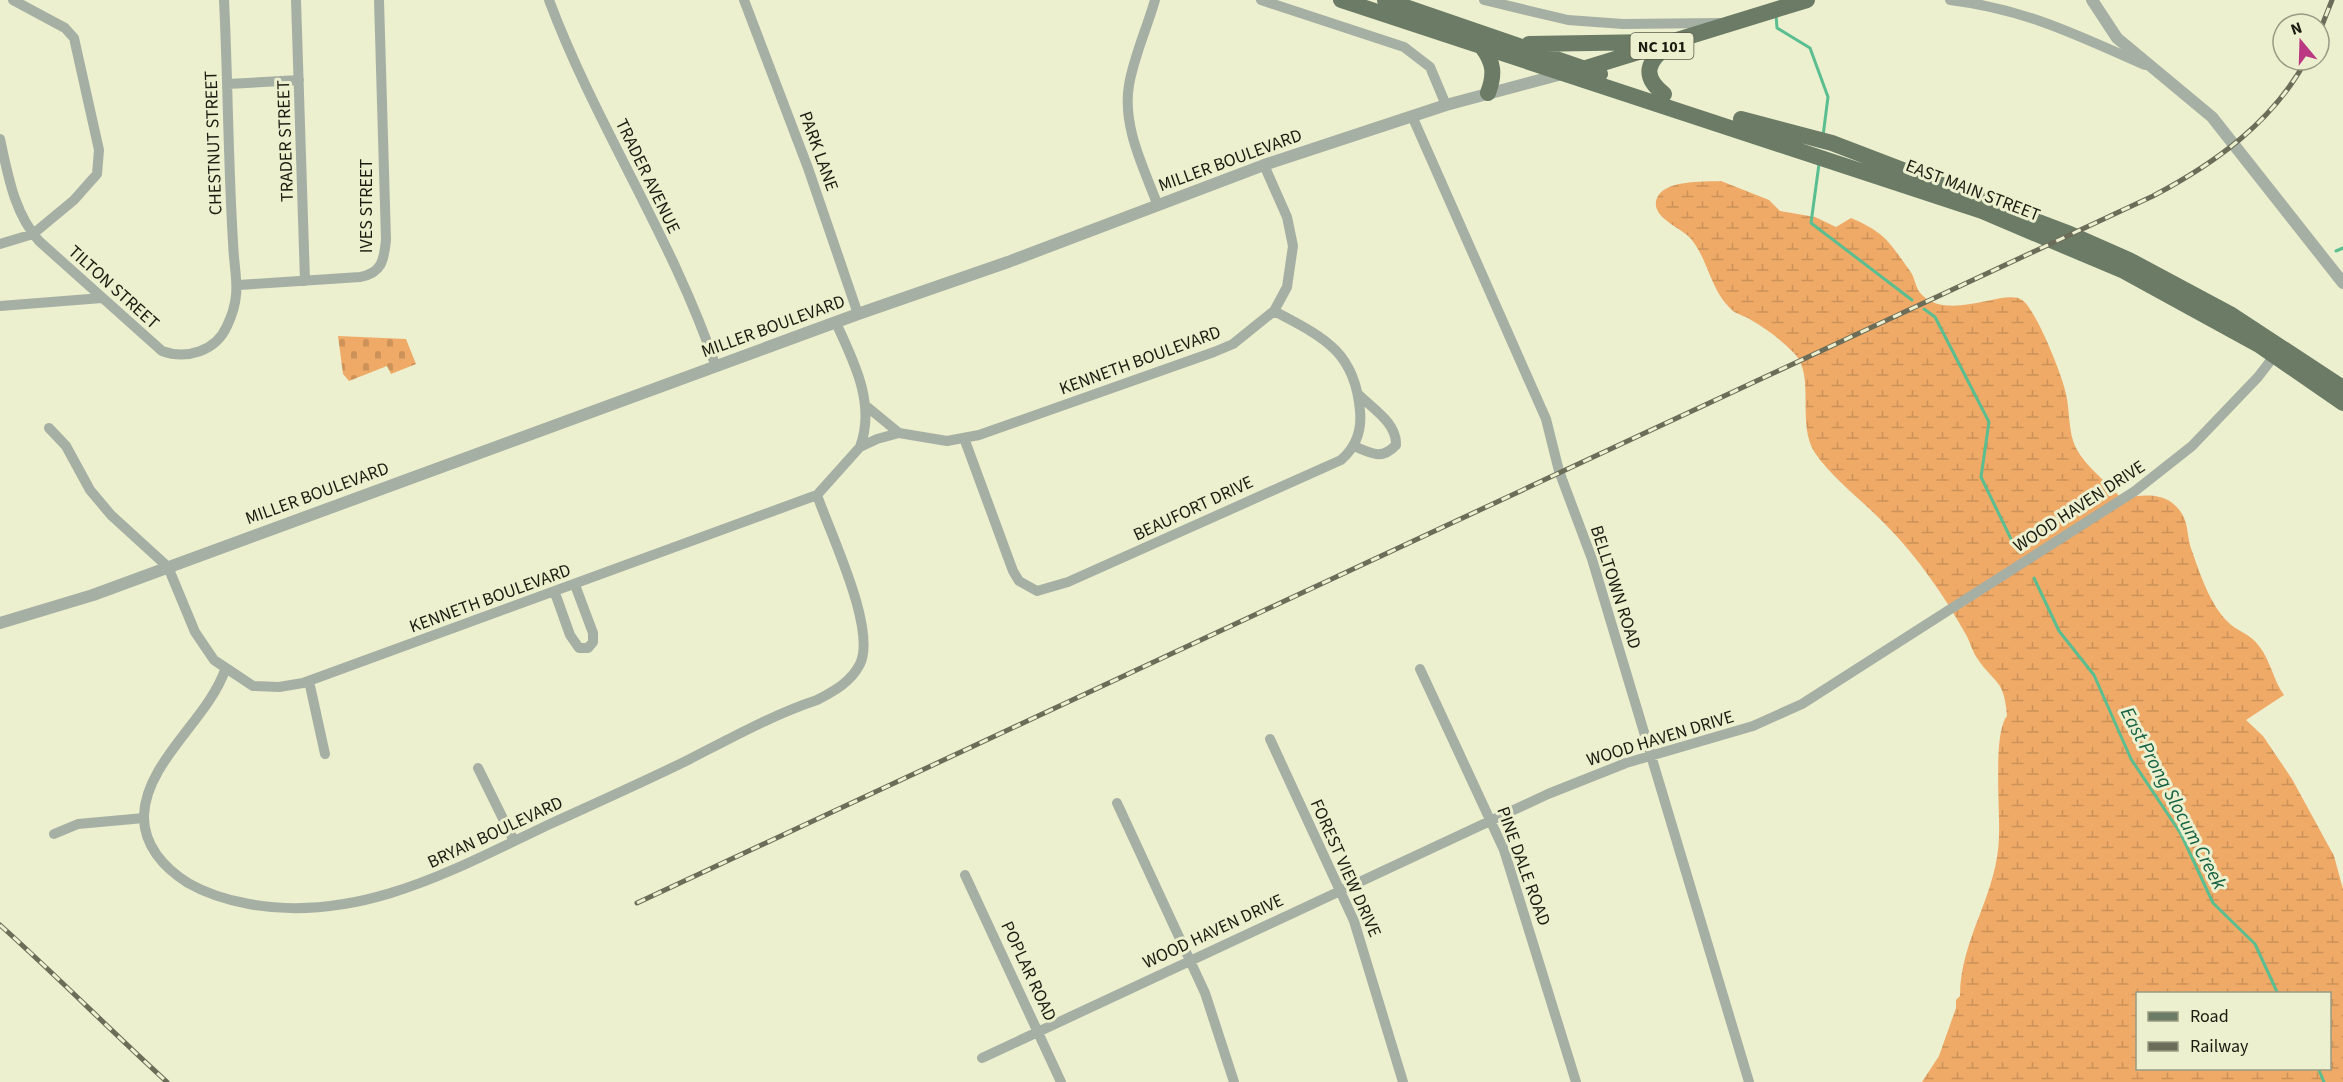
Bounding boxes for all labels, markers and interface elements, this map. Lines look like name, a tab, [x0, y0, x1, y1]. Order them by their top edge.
north arrow	[2271, 12, 2331, 72]
text: N	[2288, 17, 2305, 41]
road number: NC 101	[1630, 33, 1694, 59]
street label: CHESTNUT STREET	[198, 70, 229, 216]
street label: TRADER STREET	[271, 79, 300, 202]
street label: PARK LANE	[793, 108, 844, 194]
street label: TRADER AVENUE	[609, 115, 686, 238]
street label: MILLER BOULEVARD	[1155, 123, 1305, 198]
street label: EAST MAIN STREET	[1902, 153, 2044, 228]
street label: IVES STREET	[354, 158, 379, 253]
street label: TILTON STREET	[63, 240, 165, 335]
street label: MILLER BOULEVARD	[698, 289, 848, 364]
street label: KENNETH BOULEVARD	[1056, 320, 1224, 401]
street label: WOOD HAVEN DRIVE	[2008, 454, 2150, 558]
street label: MILLER BOULEVARD	[242, 456, 392, 531]
street label: BEAUFORT DRIVE	[1129, 470, 1257, 547]
street label: BELLTOWN ROAD	[1584, 522, 1647, 652]
street label: KENNETH BOULEVARD	[406, 558, 574, 639]
water label: East Prong Slocum Creek	[2113, 702, 2233, 895]
street label: WOOD HAVEN DRIVE	[1583, 704, 1737, 773]
street label: BRYAN BOULEVARD	[423, 790, 567, 875]
street label: FOREST VIEW DRIVE	[1304, 795, 1387, 941]
street label: PINE DALE ROAD	[1490, 803, 1557, 929]
street label: WOOD HAVEN DRIVE	[1139, 888, 1288, 975]
street label: POPLAR ROAD	[994, 917, 1063, 1025]
legend	[2136, 992, 2331, 1070]
text: Road	[2190, 1004, 2229, 1029]
text: Railway	[2190, 1034, 2249, 1059]

